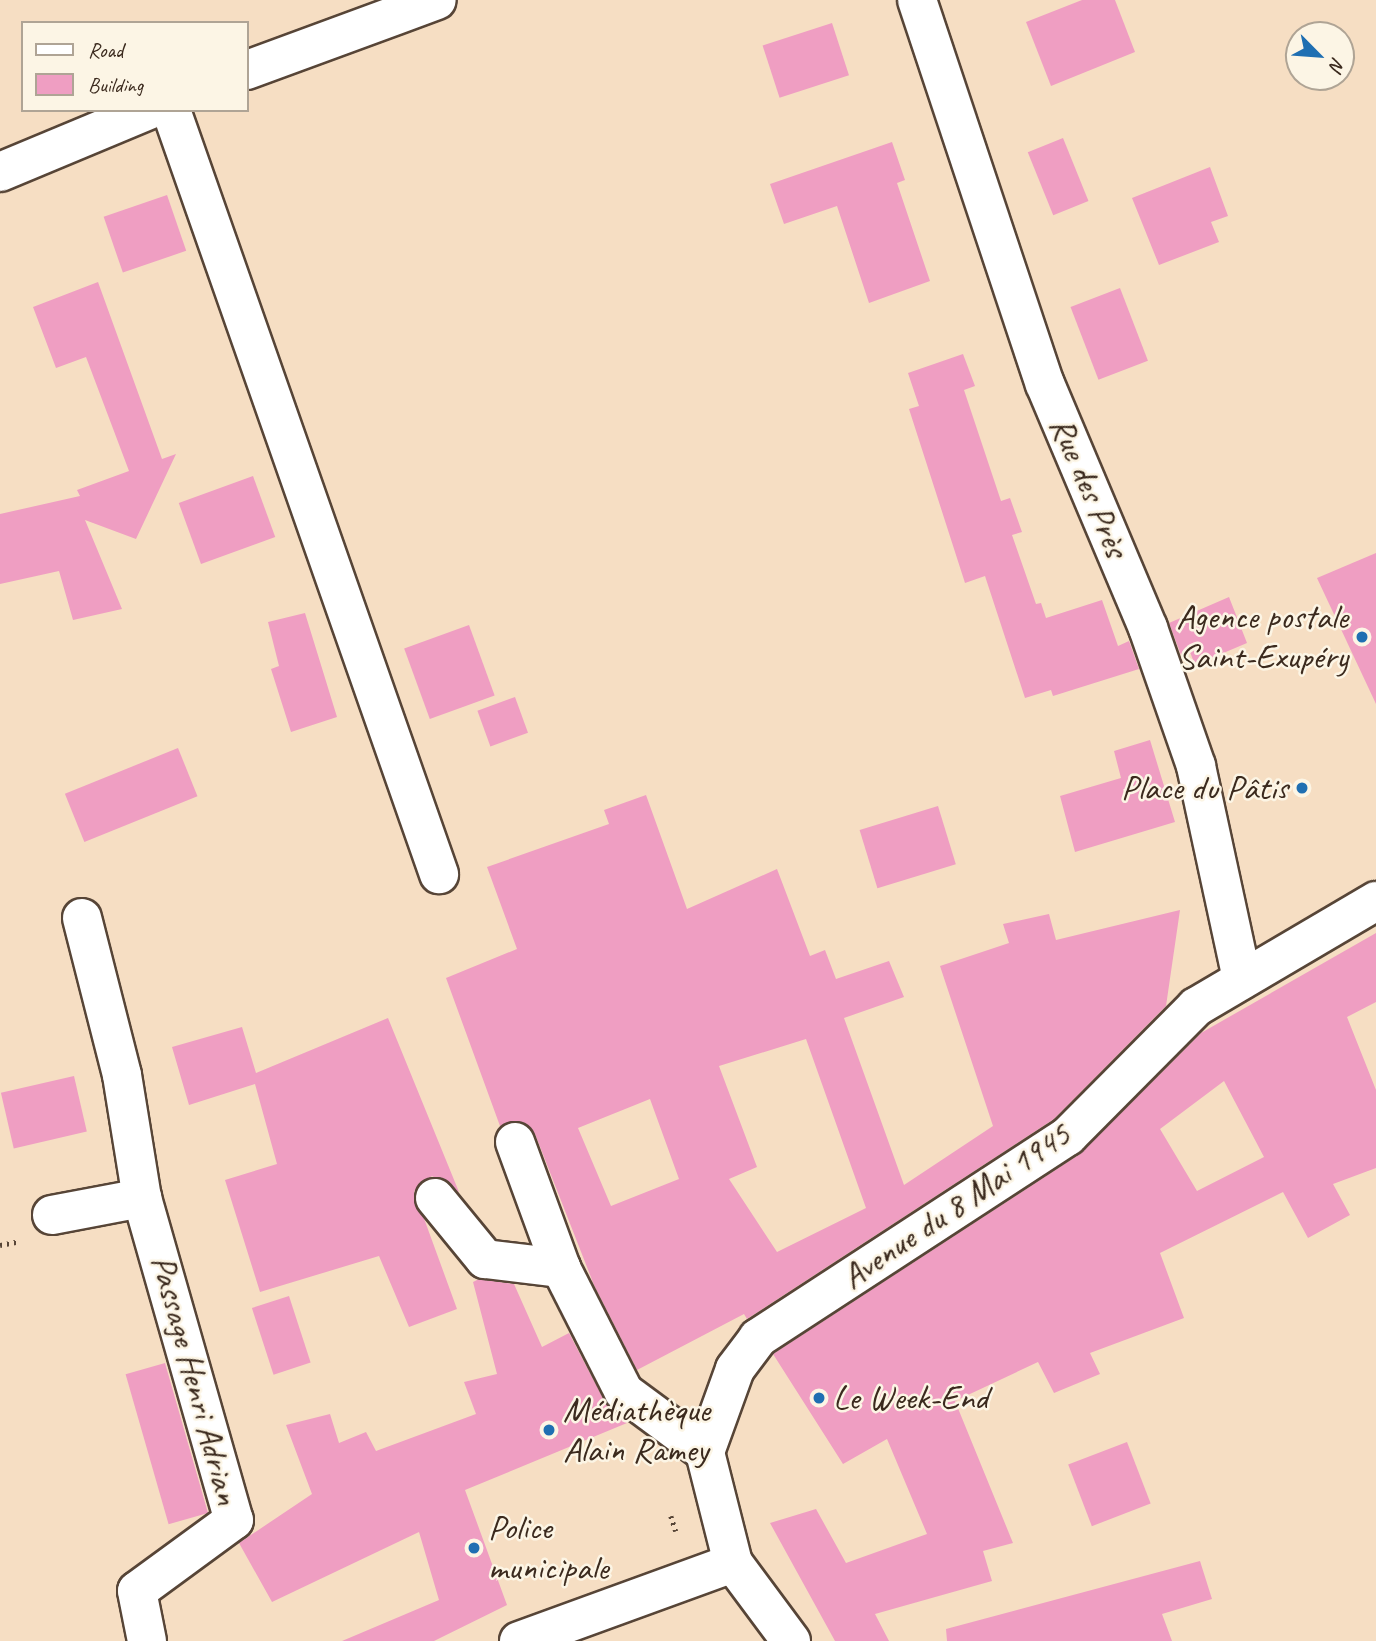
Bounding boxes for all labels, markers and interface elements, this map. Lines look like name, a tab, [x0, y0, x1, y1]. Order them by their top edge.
legend	[21, 21, 248, 112]
north arrow	[1285, 21, 1355, 91]
text: Road	[88, 37, 123, 63]
text: N	[1324, 54, 1351, 74]
text: Building	[88, 72, 143, 98]
street label: Rue des Près	[1041, 411, 1137, 563]
place label: Agence postale Saint-Exupéry	[1178, 596, 1348, 678]
marker: Agence postale Saint-Exupéry	[1354, 629, 1370, 645]
place label: Place du Pâtis	[1121, 767, 1288, 809]
marker: Place du Pâtis	[1294, 780, 1310, 796]
street label: Avenue du 8 Mai 1945	[834, 1114, 1078, 1298]
street label: Passage Henri Adrian	[142, 1251, 248, 1509]
place label: Le Week-End	[833, 1377, 988, 1419]
place label: Médiathèque Alain Ramey	[563, 1389, 710, 1471]
marker: Le Week-End	[811, 1390, 827, 1406]
marker: Médiathèque Alain Ramey	[541, 1422, 557, 1438]
place label: Police municipale	[488, 1507, 608, 1589]
marker: Police municipale	[466, 1540, 482, 1556]

